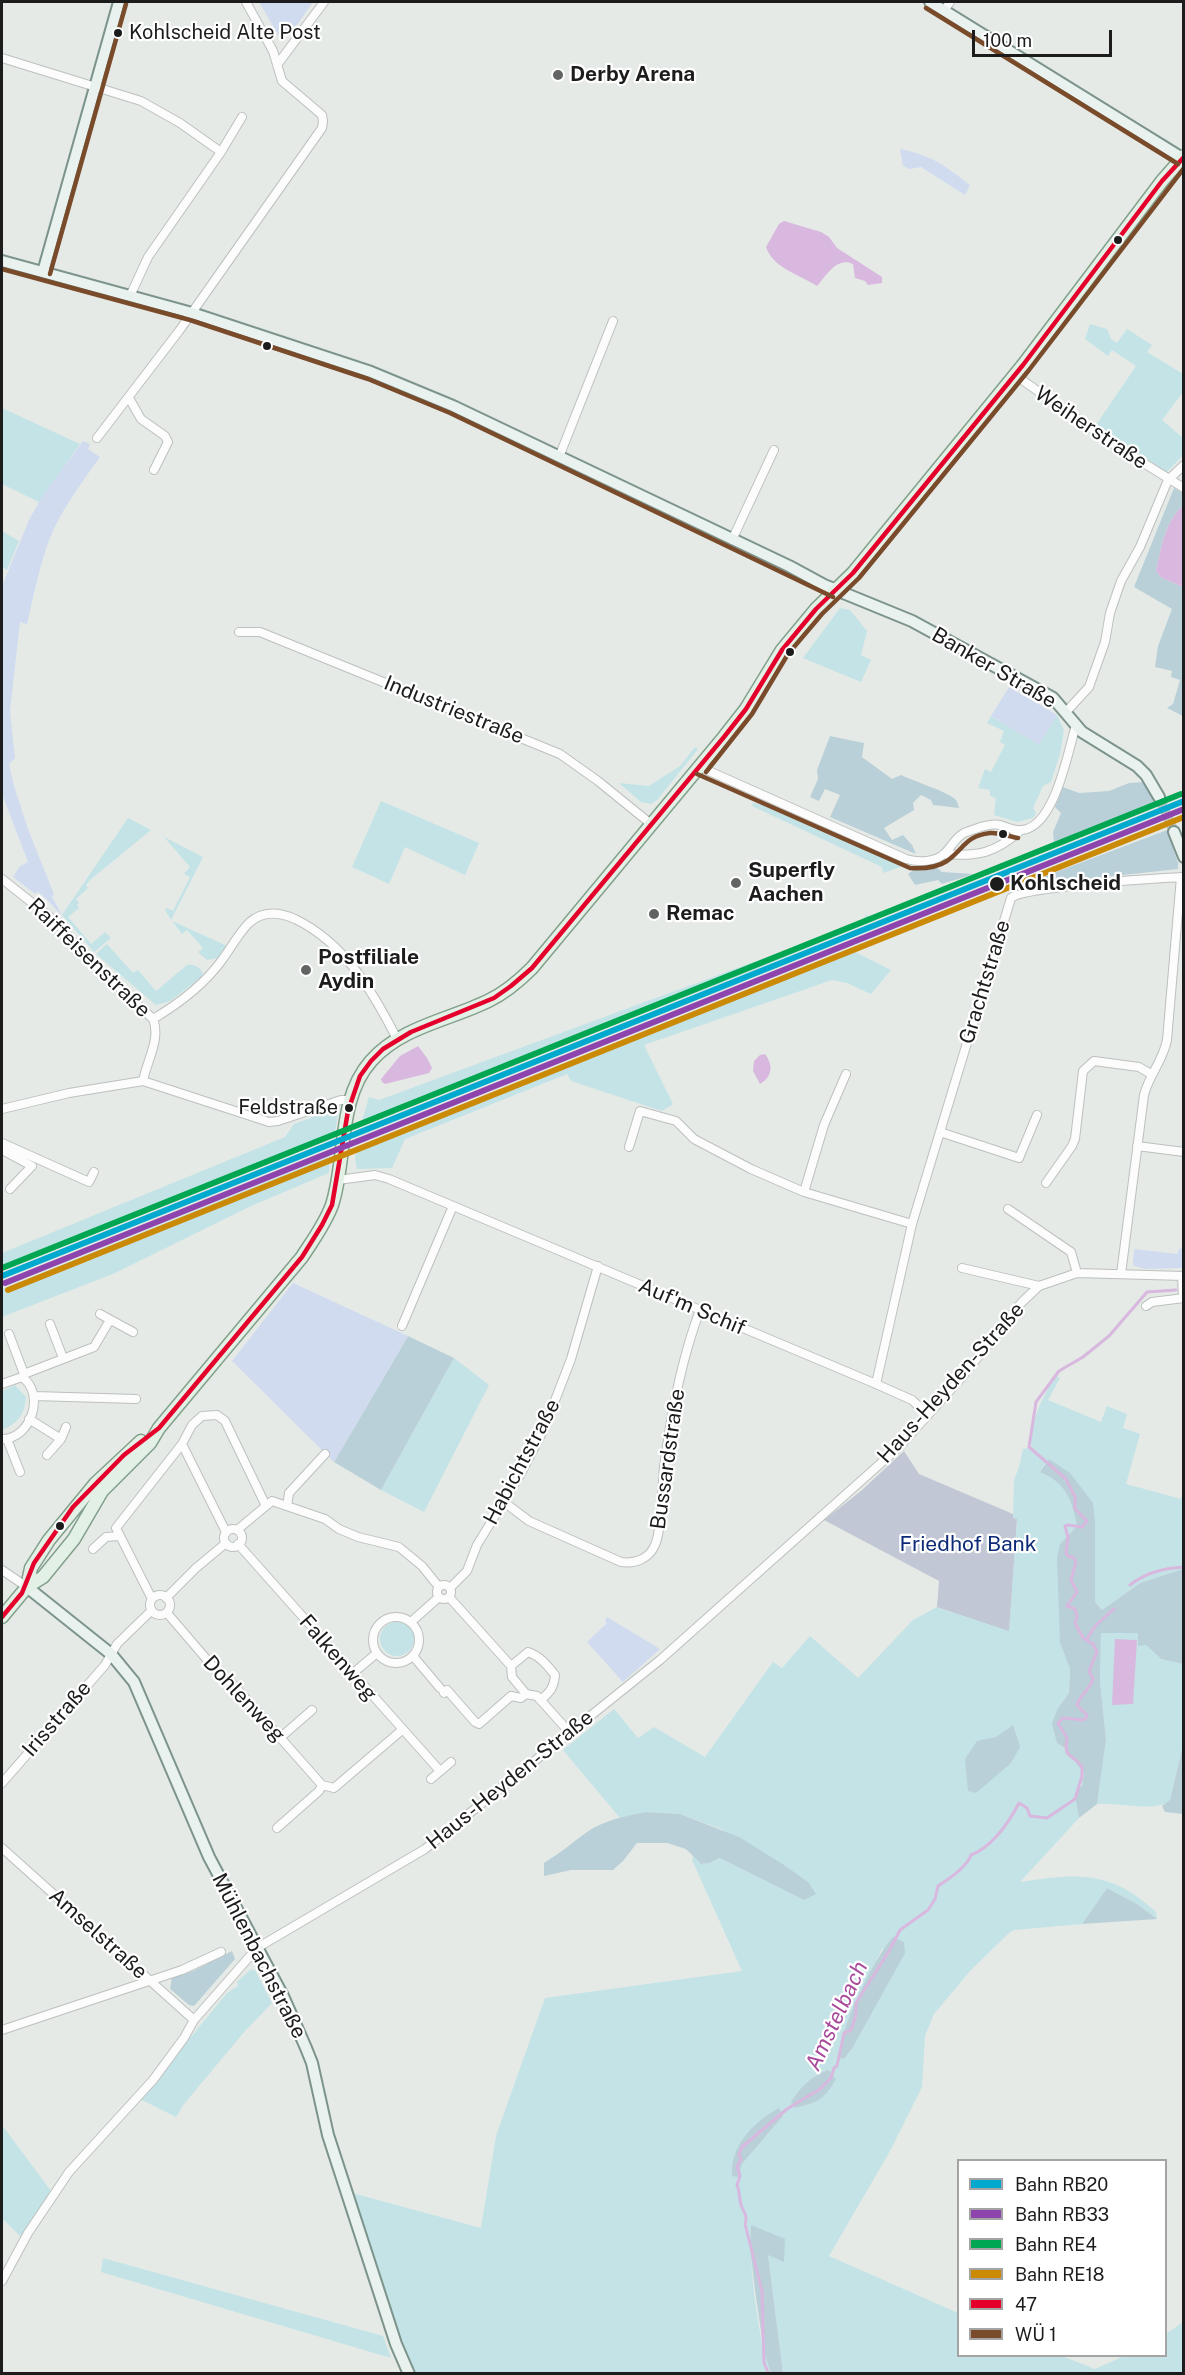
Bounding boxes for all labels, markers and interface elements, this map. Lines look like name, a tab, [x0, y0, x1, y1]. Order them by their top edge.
scale bar	[975, 18, 1114, 56]
place label: Kohlscheid Alte Post	[129, 21, 321, 45]
marker: Kohlscheid Alte Post	[112, 27, 124, 39]
text: 100 m	[983, 30, 1032, 51]
place label: Derby Arena	[570, 62, 695, 88]
marker: Derby Arena	[551, 68, 565, 82]
unlabelled marker	[1112, 234, 1124, 246]
unlabelled marker	[261, 340, 273, 352]
street label: Weiherstraße	[1030, 381, 1152, 475]
street label: Banker Straße	[927, 622, 1061, 714]
unlabelled marker	[784, 646, 796, 658]
street label: Industriestraße	[380, 670, 528, 750]
unlabelled marker	[997, 828, 1009, 840]
place label: Superfly Aachen	[748, 858, 835, 908]
place label: Kohlscheid	[1010, 871, 1121, 897]
marker: Kohlscheid	[988, 875, 1006, 893]
marker: Superfly Aachen	[729, 876, 743, 890]
street label: Raiffeisenstraße	[22, 893, 156, 1023]
place label: Remac	[666, 901, 734, 927]
marker: Remac	[647, 907, 661, 921]
street label: Grachtstraße	[954, 917, 1016, 1047]
place label: Postfiliale Aydin	[318, 945, 419, 995]
marker: Postfiliale Aydin	[299, 963, 313, 977]
place label: Feldstraße	[238, 1096, 338, 1120]
marker: Feldstraße	[343, 1102, 355, 1114]
street label: Auf'm Schif	[635, 1273, 749, 1341]
street label: Haus-Heyden-Straße	[872, 1297, 1030, 1469]
street label: Bussardstraße	[646, 1387, 690, 1531]
street label: Habichtstraße	[478, 1395, 566, 1529]
unlabelled marker	[54, 1520, 66, 1532]
park label: Friedhof Bank	[899, 1532, 1037, 1558]
street label: Falkenweg	[294, 1610, 382, 1706]
street label: Dohlenweg	[198, 1651, 290, 1747]
street label: Irisstraße	[17, 1676, 97, 1762]
street label: Haus-Heyden-Straße	[421, 1705, 599, 1855]
street label: Mühlenbachstraße	[206, 1869, 312, 2043]
street label: Amselstraße	[44, 1883, 152, 1985]
water label: Amstelbach	[800, 1957, 874, 2075]
legend	[957, 2159, 1167, 2357]
text: Bahn RB20	[1015, 2174, 1108, 2195]
text: Bahn RB33	[1015, 2204, 1109, 2225]
text: Bahn RE4	[1015, 2234, 1097, 2255]
text: Bahn RE18	[1015, 2264, 1105, 2285]
text: 47	[1015, 2294, 1037, 2315]
text: WÜ 1	[1015, 2324, 1056, 2345]

